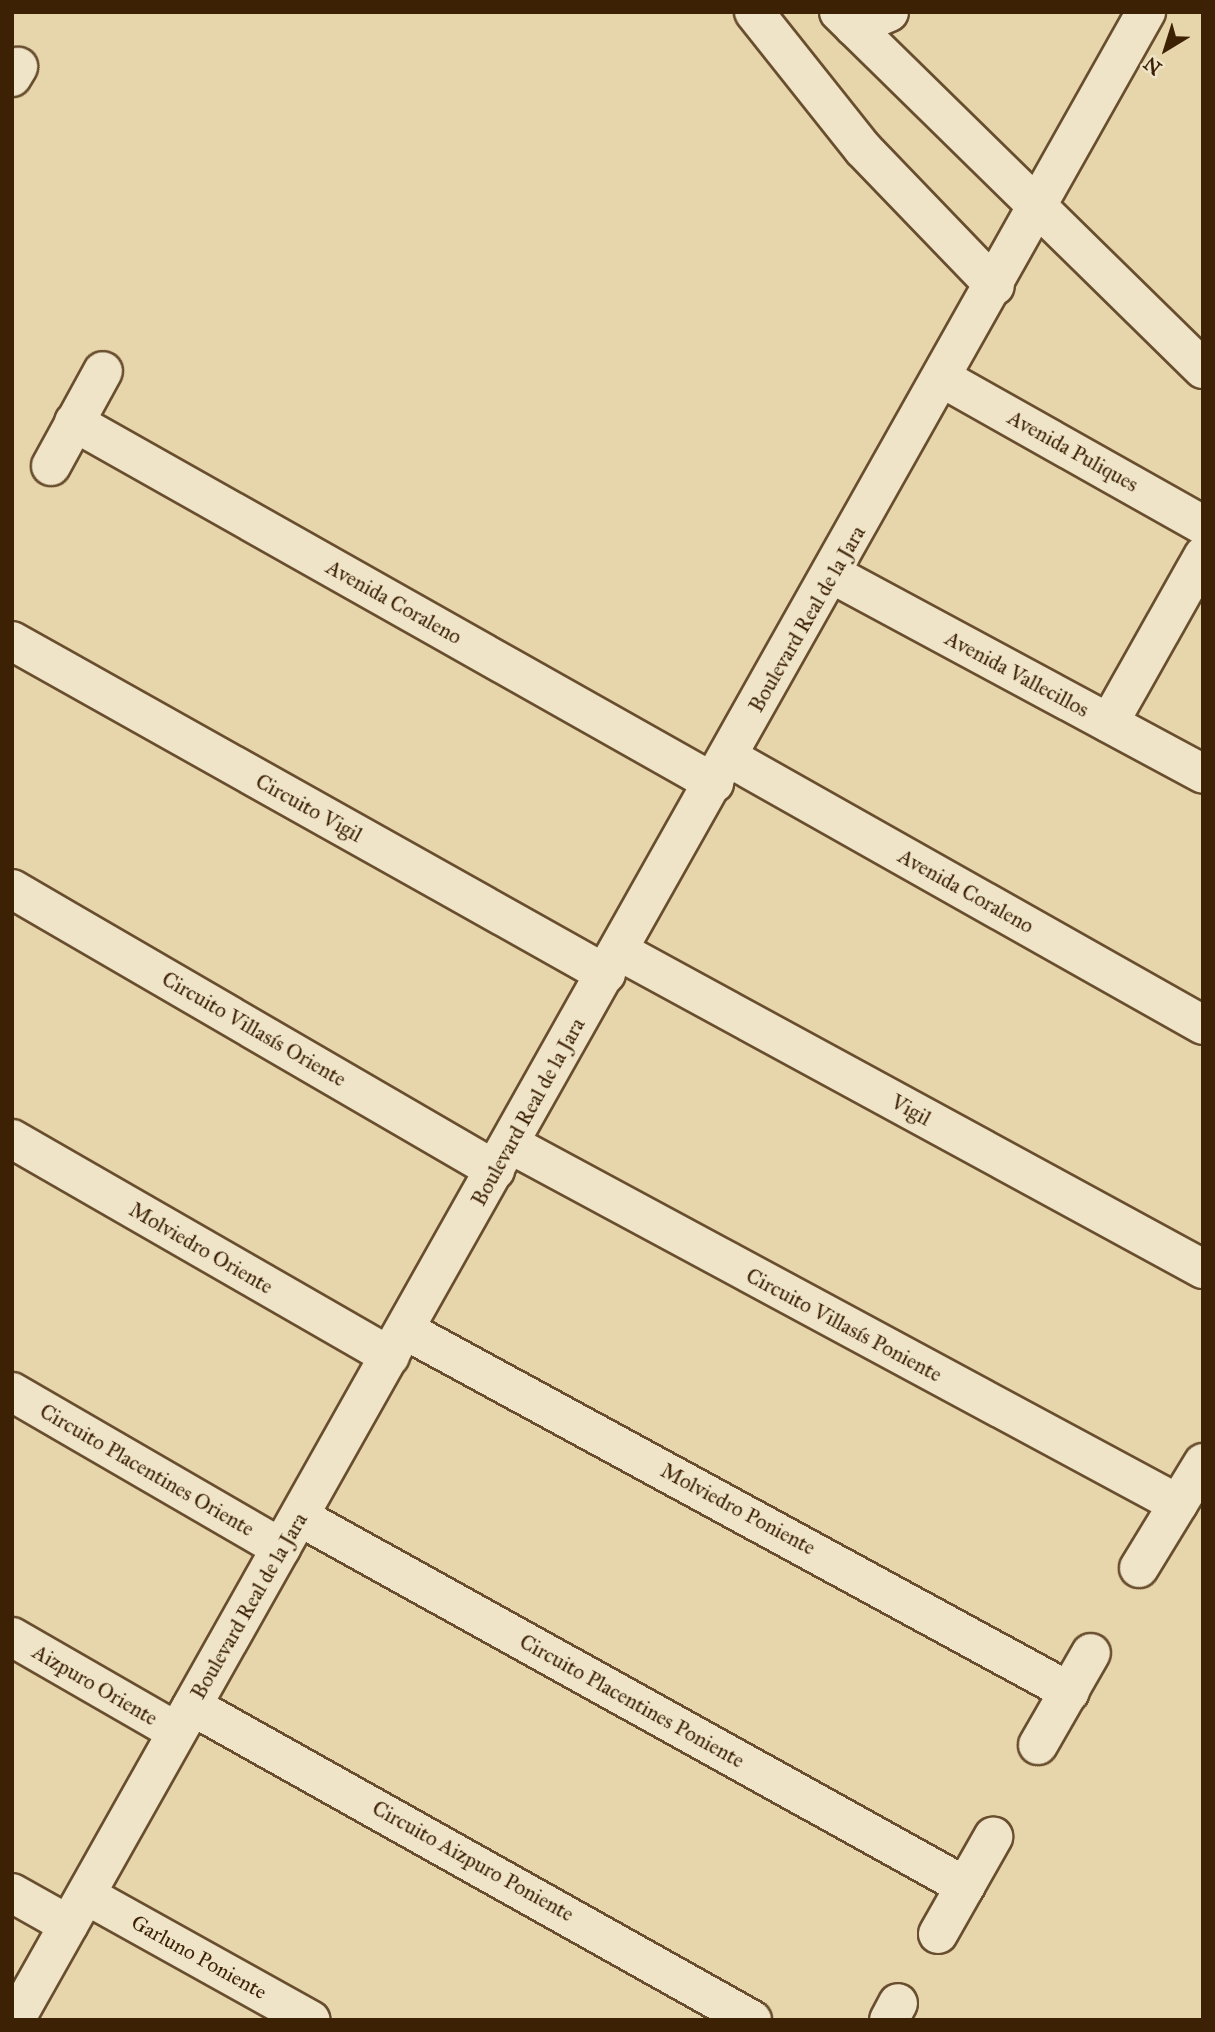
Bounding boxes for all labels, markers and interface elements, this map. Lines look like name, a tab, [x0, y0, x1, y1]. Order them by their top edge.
north arrow	[1131, 14, 1201, 84]
text: N	[1139, 52, 1166, 80]
street label: Avenida Puliques	[1003, 405, 1143, 497]
street label: Boulevard Real de la Jara	[743, 521, 871, 717]
street label: Avenida Coraleno	[322, 554, 466, 650]
street label: Avenida Vallecillos	[941, 626, 1093, 722]
street label: Circuito Vigil	[251, 768, 367, 848]
street label: Avenida Coraleno	[894, 843, 1038, 939]
street label: Circuito Villasís Oriente	[158, 966, 350, 1092]
street label: Boulevard Real de la Jara	[466, 1014, 590, 1210]
street label: Vigil	[887, 1089, 935, 1131]
street label: Molviedro Oriente	[125, 1197, 277, 1299]
street label: Circuito Villasís Poniente	[742, 1263, 946, 1387]
street label: Circuito Placentines Oriente	[35, 1398, 259, 1542]
street label: Molviedro Poniente	[657, 1458, 819, 1560]
street label: Boulevard Real de la Jara	[185, 1508, 313, 1704]
street label: Circuito Placentines Poniente	[515, 1629, 749, 1773]
street label: Aizpuro Oriente	[28, 1639, 162, 1731]
street label: Circuito Aizpuro Poniente	[368, 1795, 578, 1927]
street label: Garluno Poniente	[127, 1909, 271, 2005]

